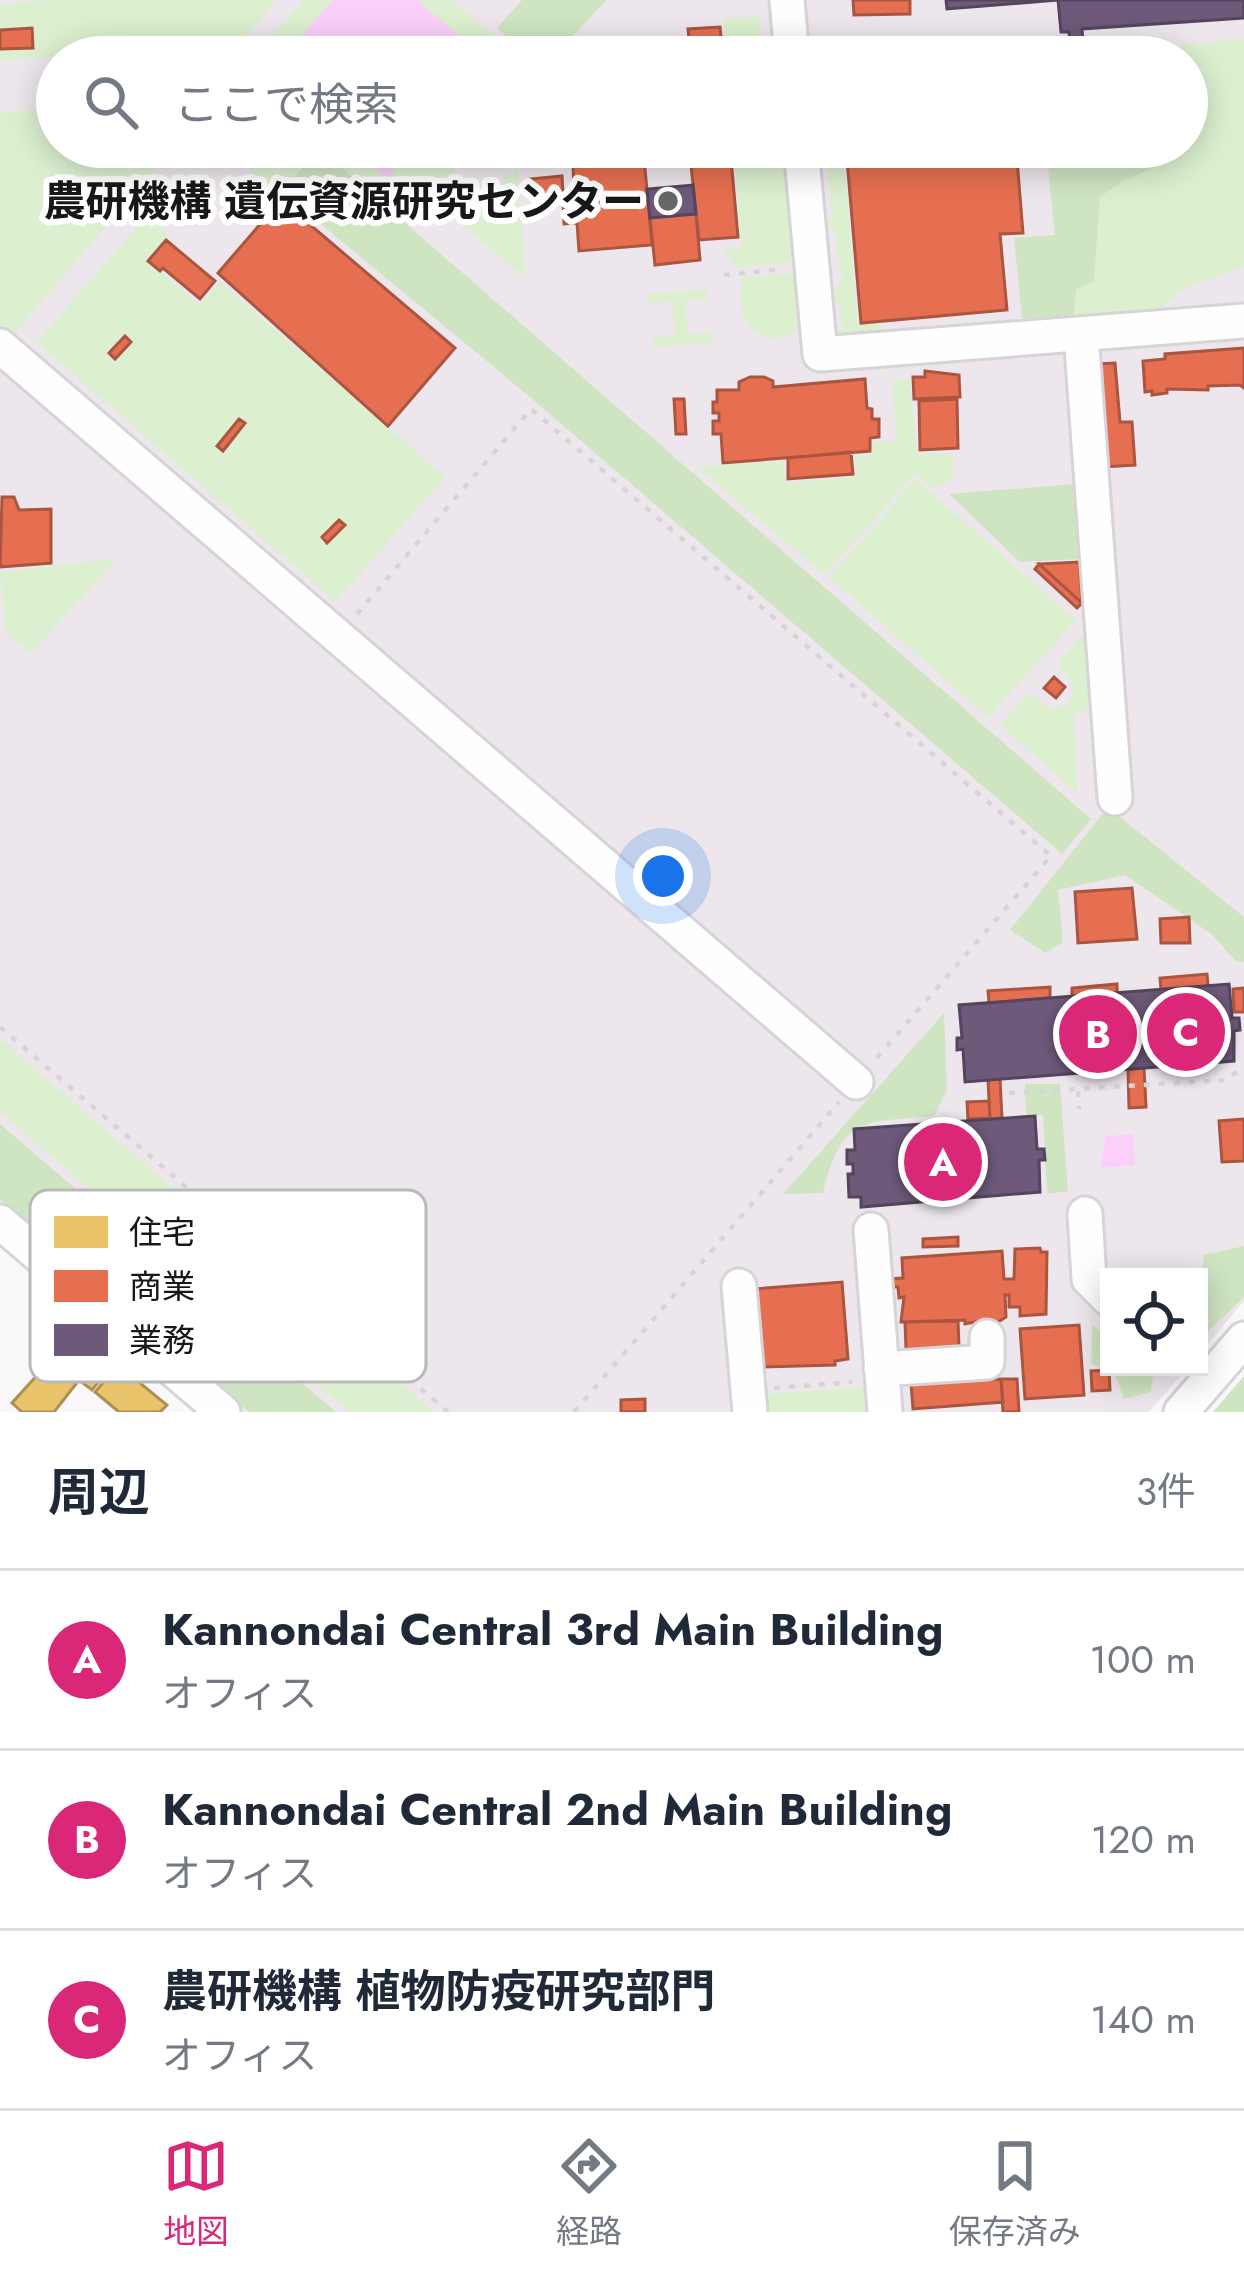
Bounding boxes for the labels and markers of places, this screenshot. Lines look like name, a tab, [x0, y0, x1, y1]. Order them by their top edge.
place label: 農研機構 遺伝資源研究センター	[43, 171, 644, 232]
marker: 農研機構 遺伝資源研究センター	[655, 188, 681, 214]
pin: C	[1147, 987, 1225, 1077]
pin: B	[1059, 989, 1137, 1079]
pin: A	[904, 1117, 982, 1207]

